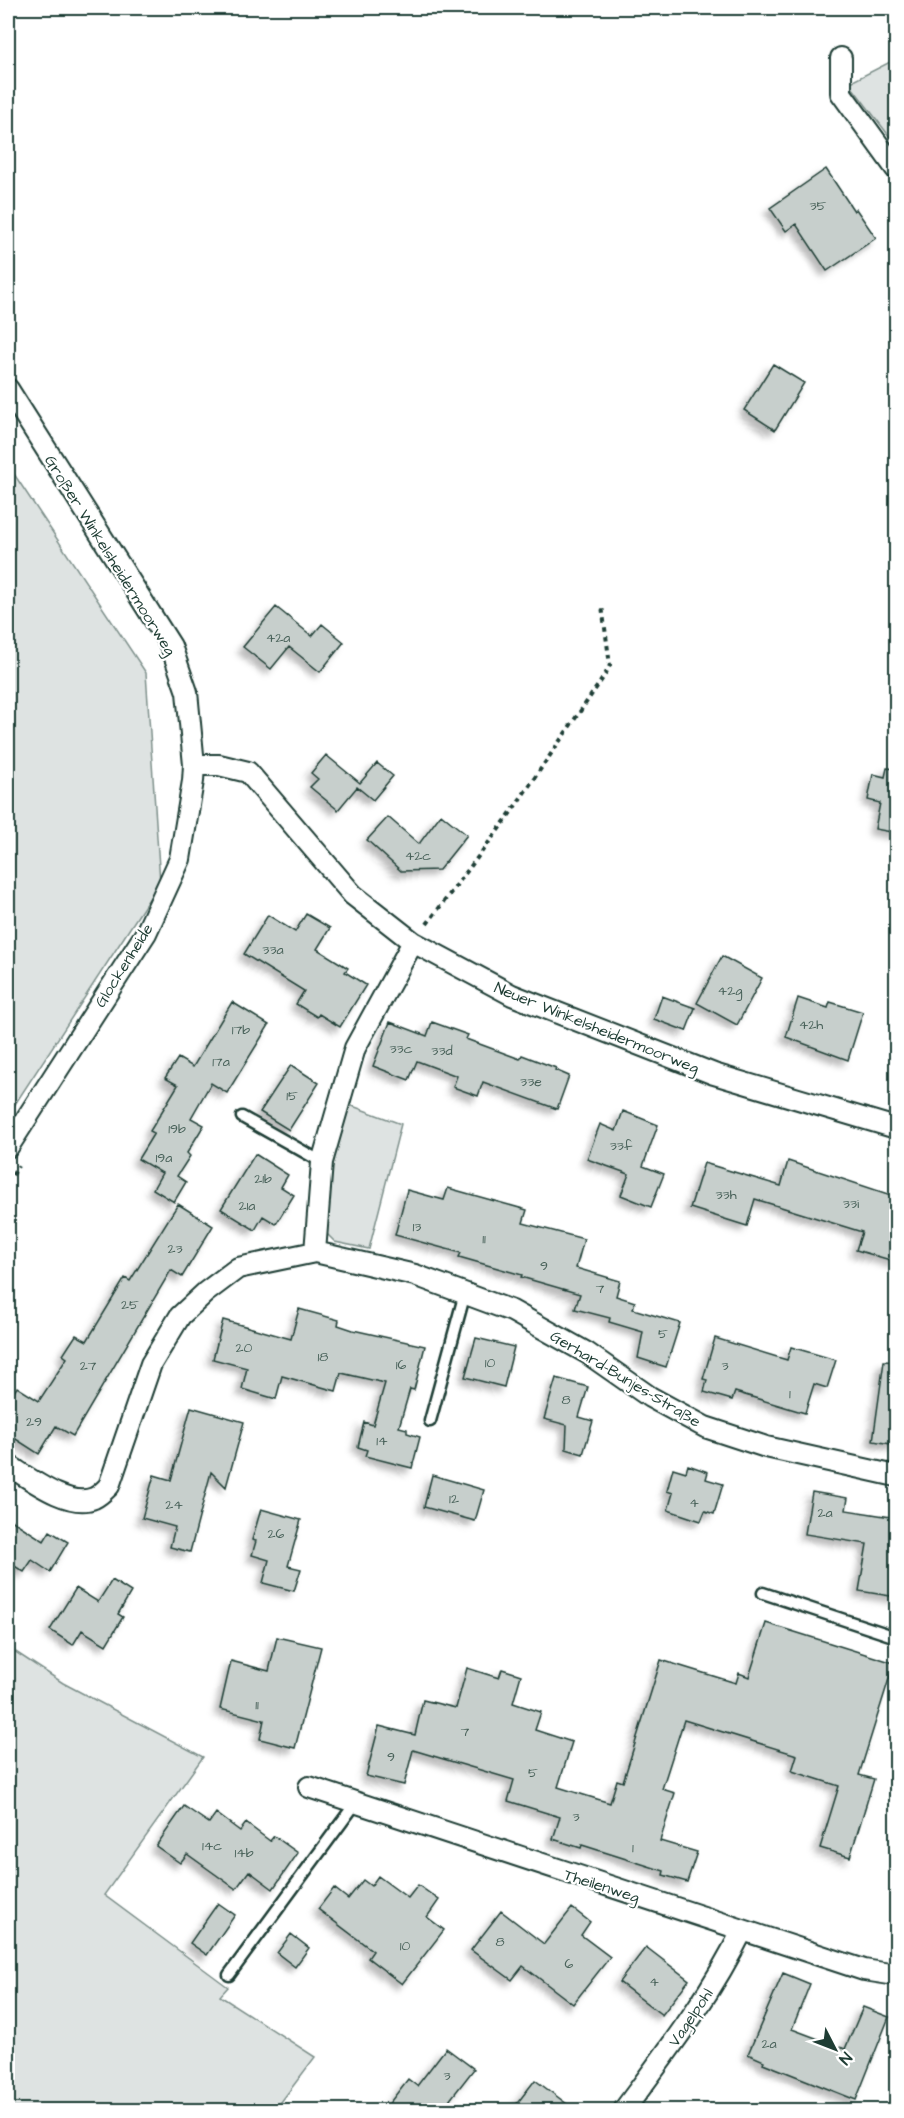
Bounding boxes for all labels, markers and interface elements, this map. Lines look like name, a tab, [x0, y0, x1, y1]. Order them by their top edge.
house number: 35	[809, 196, 827, 216]
street label: Großer Winkelsheidermoorweg	[38, 451, 181, 660]
house number: 42a	[266, 628, 290, 648]
house number: 42c	[405, 846, 431, 866]
street label: Glockenheide	[89, 919, 159, 1012]
house number: 33a	[262, 940, 284, 960]
street label: Neuer Winkelsheidermoorweg	[491, 977, 702, 1080]
house number: 42g	[718, 981, 742, 1001]
house number: 42h	[799, 1015, 823, 1035]
house number: 17b	[232, 1020, 250, 1040]
house number: 33c	[389, 1039, 413, 1059]
house number: 33d	[431, 1041, 453, 1061]
house number: 17a	[212, 1052, 230, 1072]
house number: 33e	[520, 1072, 542, 1092]
house number: 15	[286, 1086, 298, 1106]
house number: 19b	[168, 1119, 186, 1139]
house number: 33f	[610, 1136, 633, 1156]
house number: 19a	[156, 1148, 172, 1168]
house number: 21b	[254, 1169, 272, 1189]
house number: 33h	[715, 1185, 737, 1205]
house number: 33i	[843, 1194, 859, 1214]
house number: 21a	[239, 1196, 255, 1216]
house number: 13	[413, 1217, 421, 1237]
house number: 11	[482, 1229, 486, 1249]
house number: 23	[167, 1239, 183, 1259]
house number: 9	[540, 1256, 548, 1276]
house number: 7	[596, 1279, 605, 1299]
house number: 25	[121, 1295, 139, 1315]
house number: 5	[658, 1324, 668, 1344]
street label: Gerhard-Bunjes-Straße	[546, 1325, 705, 1433]
house number: 20	[236, 1338, 253, 1358]
house number: 18	[318, 1347, 328, 1367]
house number: 10	[485, 1353, 495, 1373]
house number: 16	[396, 1355, 407, 1375]
house number: 27	[80, 1356, 97, 1376]
house number: 3	[721, 1356, 729, 1376]
house number: 1	[789, 1384, 791, 1404]
house number: 8	[561, 1390, 571, 1410]
house number: 29	[26, 1412, 42, 1432]
house number: 14	[376, 1431, 388, 1451]
house number: 12	[449, 1489, 459, 1509]
house number: 4	[689, 1493, 699, 1513]
house number: 24	[165, 1495, 183, 1515]
house number: 2a	[817, 1503, 833, 1523]
house number: 26	[268, 1524, 285, 1544]
house number: 11	[255, 1695, 259, 1715]
house number: 7	[461, 1722, 470, 1742]
house number: 9	[387, 1747, 395, 1767]
house number: 5	[528, 1763, 538, 1783]
house number: 3	[572, 1807, 580, 1827]
house number: 14c	[202, 1836, 222, 1856]
house number: 1	[632, 1838, 634, 1858]
house number: 14b	[234, 1843, 254, 1863]
street label: Theilenweg	[561, 1863, 642, 1909]
house number: 8	[495, 1932, 505, 1952]
house number: 10	[400, 1936, 410, 1956]
house number: 6	[565, 1954, 574, 1974]
house number: 4	[649, 1972, 659, 1992]
street label: Vagelpohl	[663, 1984, 719, 2052]
north arrow	[805, 2019, 865, 2079]
house number: 2a	[761, 2034, 777, 2054]
text: N	[834, 2047, 857, 2069]
house number: 3	[443, 2066, 451, 2086]

